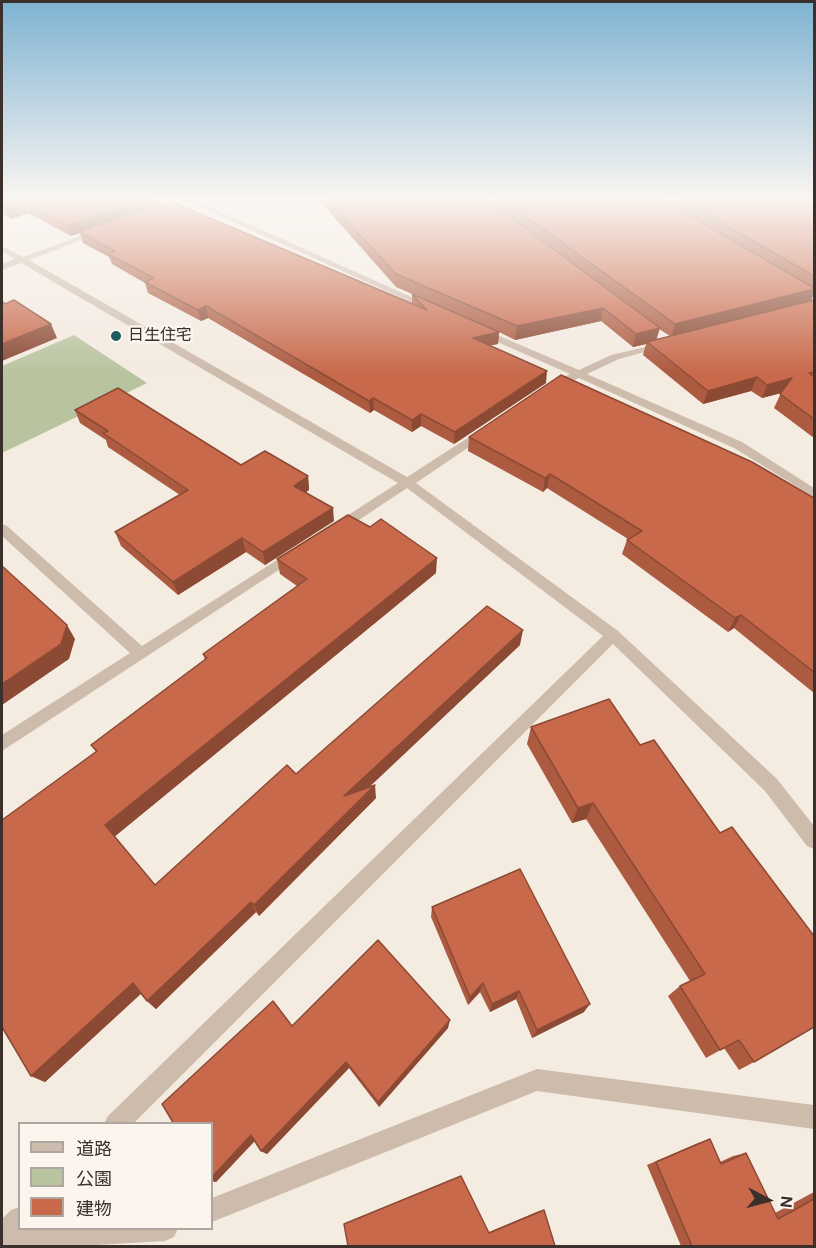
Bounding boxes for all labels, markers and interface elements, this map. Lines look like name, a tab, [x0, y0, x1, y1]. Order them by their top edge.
place label: 日生住宅	[128, 326, 192, 346]
marker: 日生住宅	[109, 329, 123, 343]
legend	[18, 1122, 213, 1230]
text: 道路	[76, 1137, 112, 1161]
text: 公園	[76, 1167, 112, 1191]
north arrow	[738, 1170, 798, 1230]
text: N	[775, 1195, 797, 1209]
text: 建物	[76, 1197, 112, 1221]

